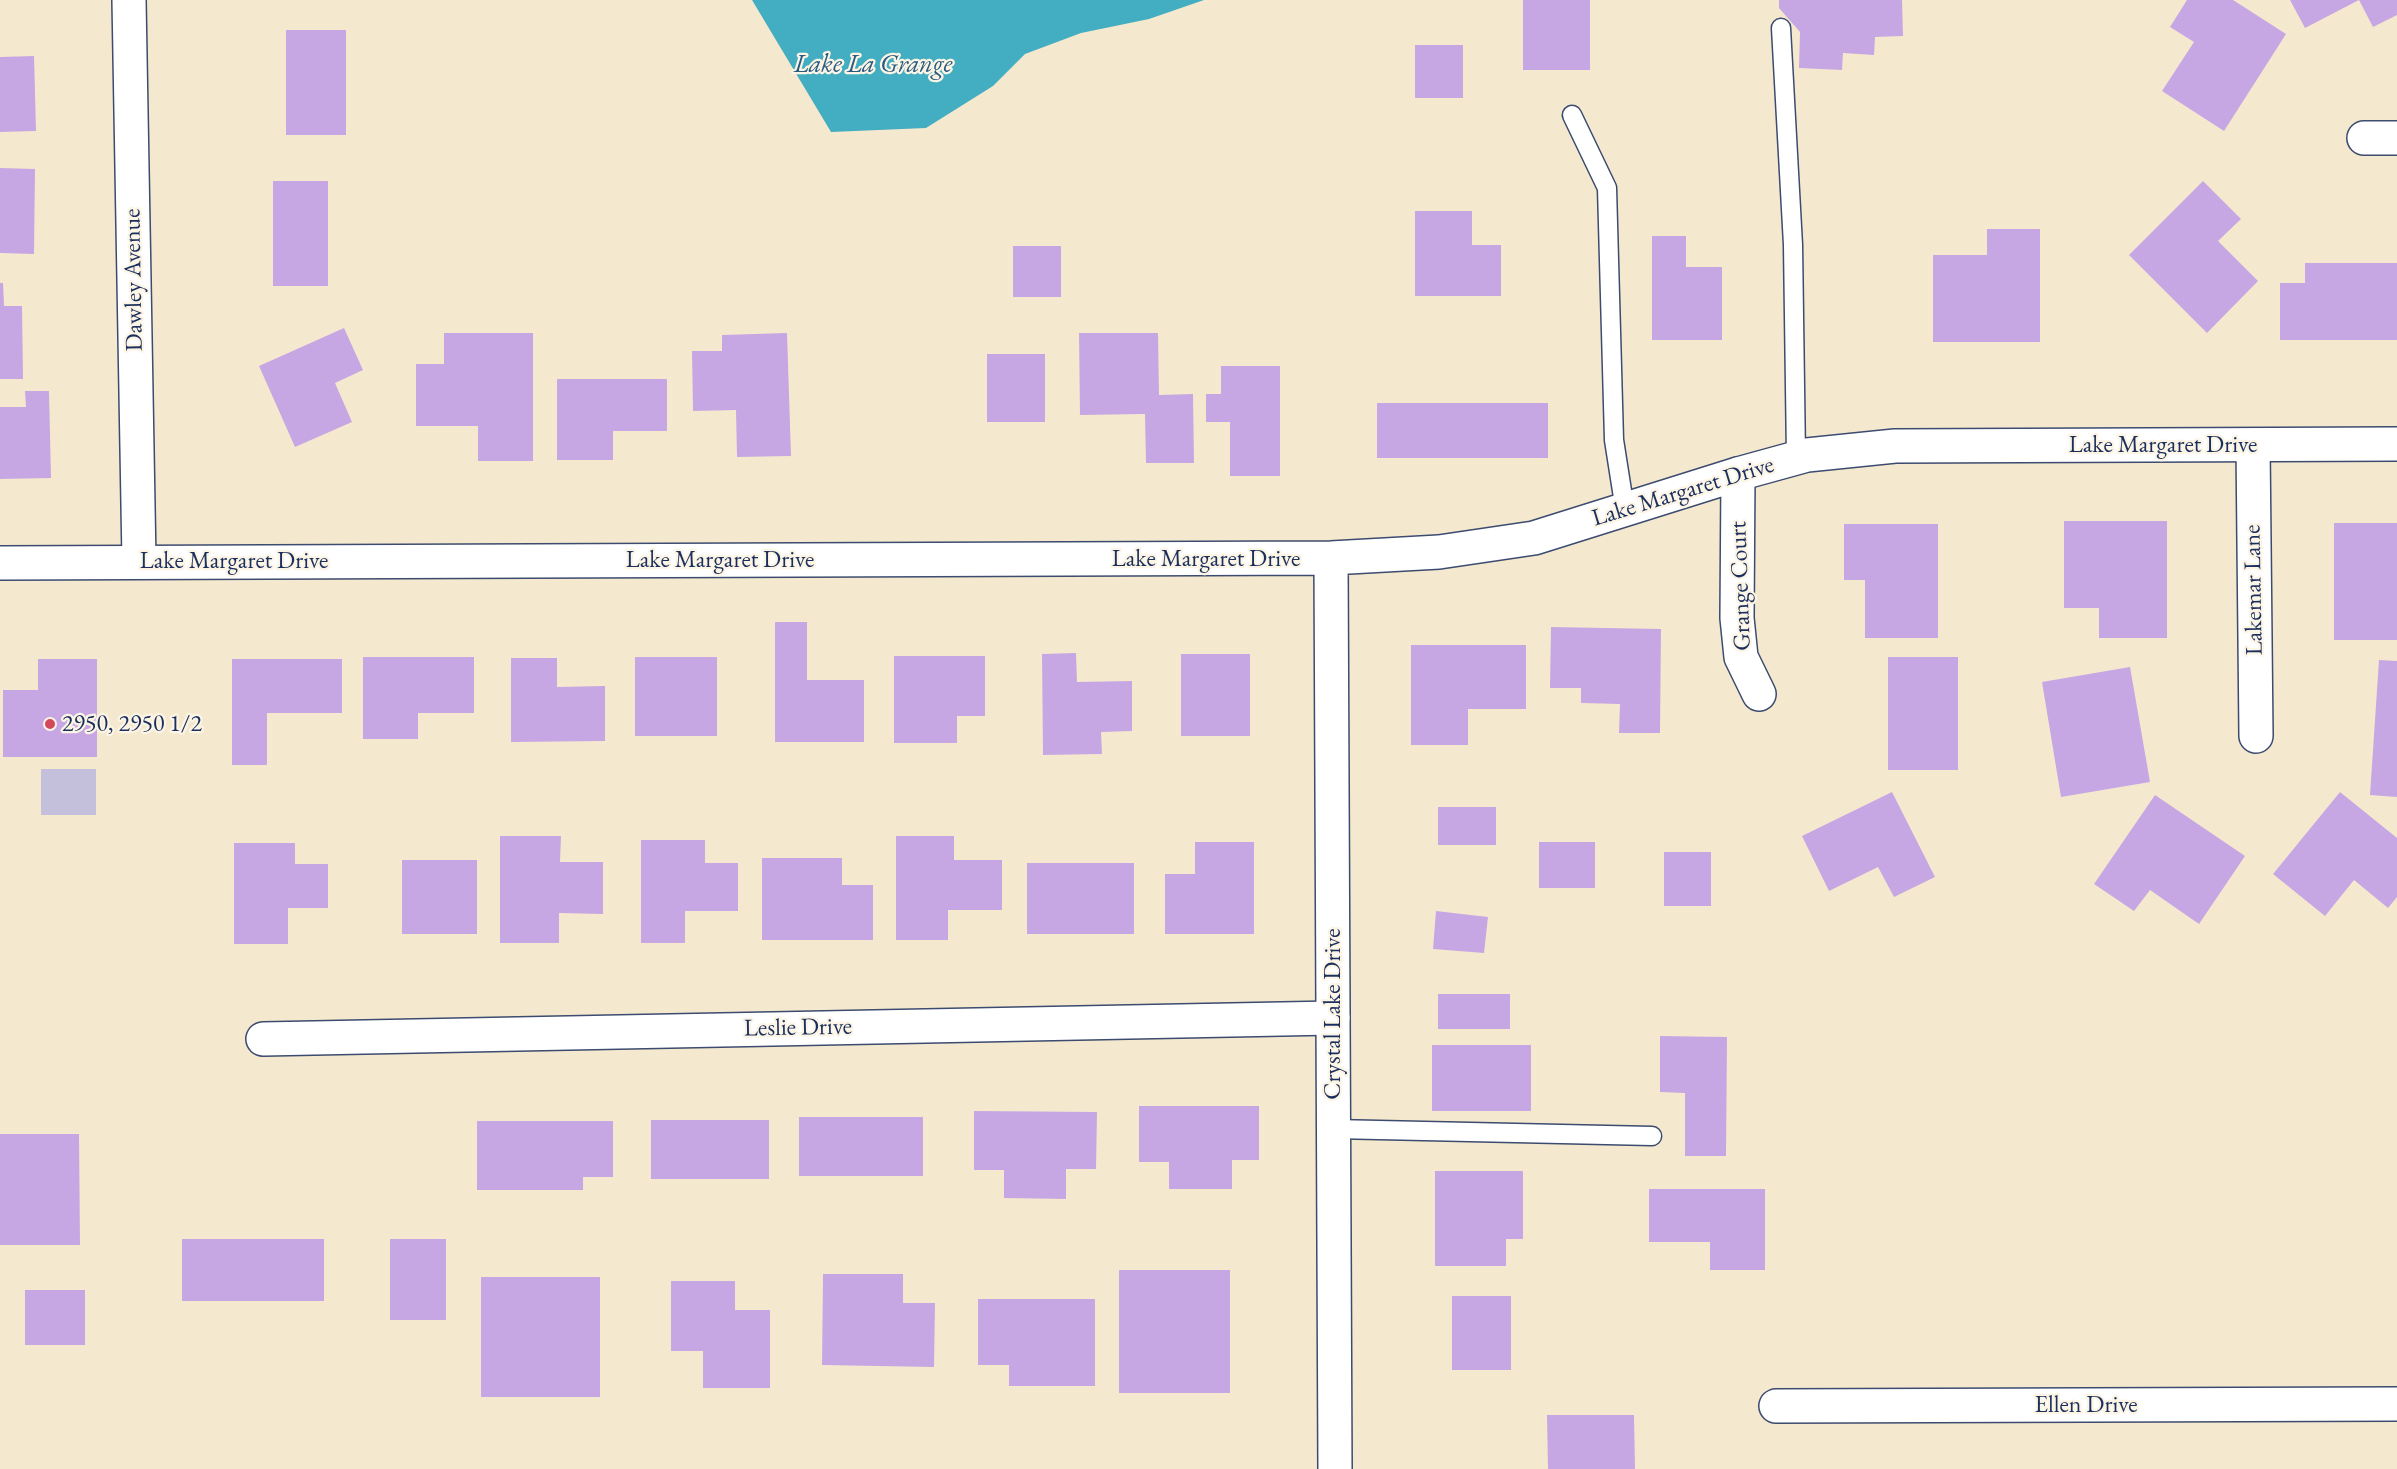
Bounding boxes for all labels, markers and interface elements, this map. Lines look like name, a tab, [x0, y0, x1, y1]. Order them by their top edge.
water label: Lake La Grange	[794, 49, 952, 81]
street label: Dawley Avenue	[118, 208, 150, 352]
street label: Lake Margaret Drive	[2069, 431, 2257, 459]
street label: Lake Margaret Drive	[1589, 451, 1777, 533]
street label: Grange Court	[1724, 521, 1758, 651]
street label: Lakemar Lane	[2238, 524, 2270, 656]
street label: Lake Margaret Drive	[1112, 545, 1300, 573]
street label: Lake Margaret Drive	[626, 546, 814, 574]
street label: Lake Margaret Drive	[140, 547, 328, 575]
place label: 2950, 2950 1/2	[62, 710, 202, 738]
marker: 2950, 2950 1/2	[43, 717, 57, 731]
street label: Crystal Lake Drive	[1319, 928, 1347, 1100]
street label: Leslie Drive	[744, 1013, 852, 1043]
street label: Ellen Drive	[2034, 1391, 2138, 1419]

